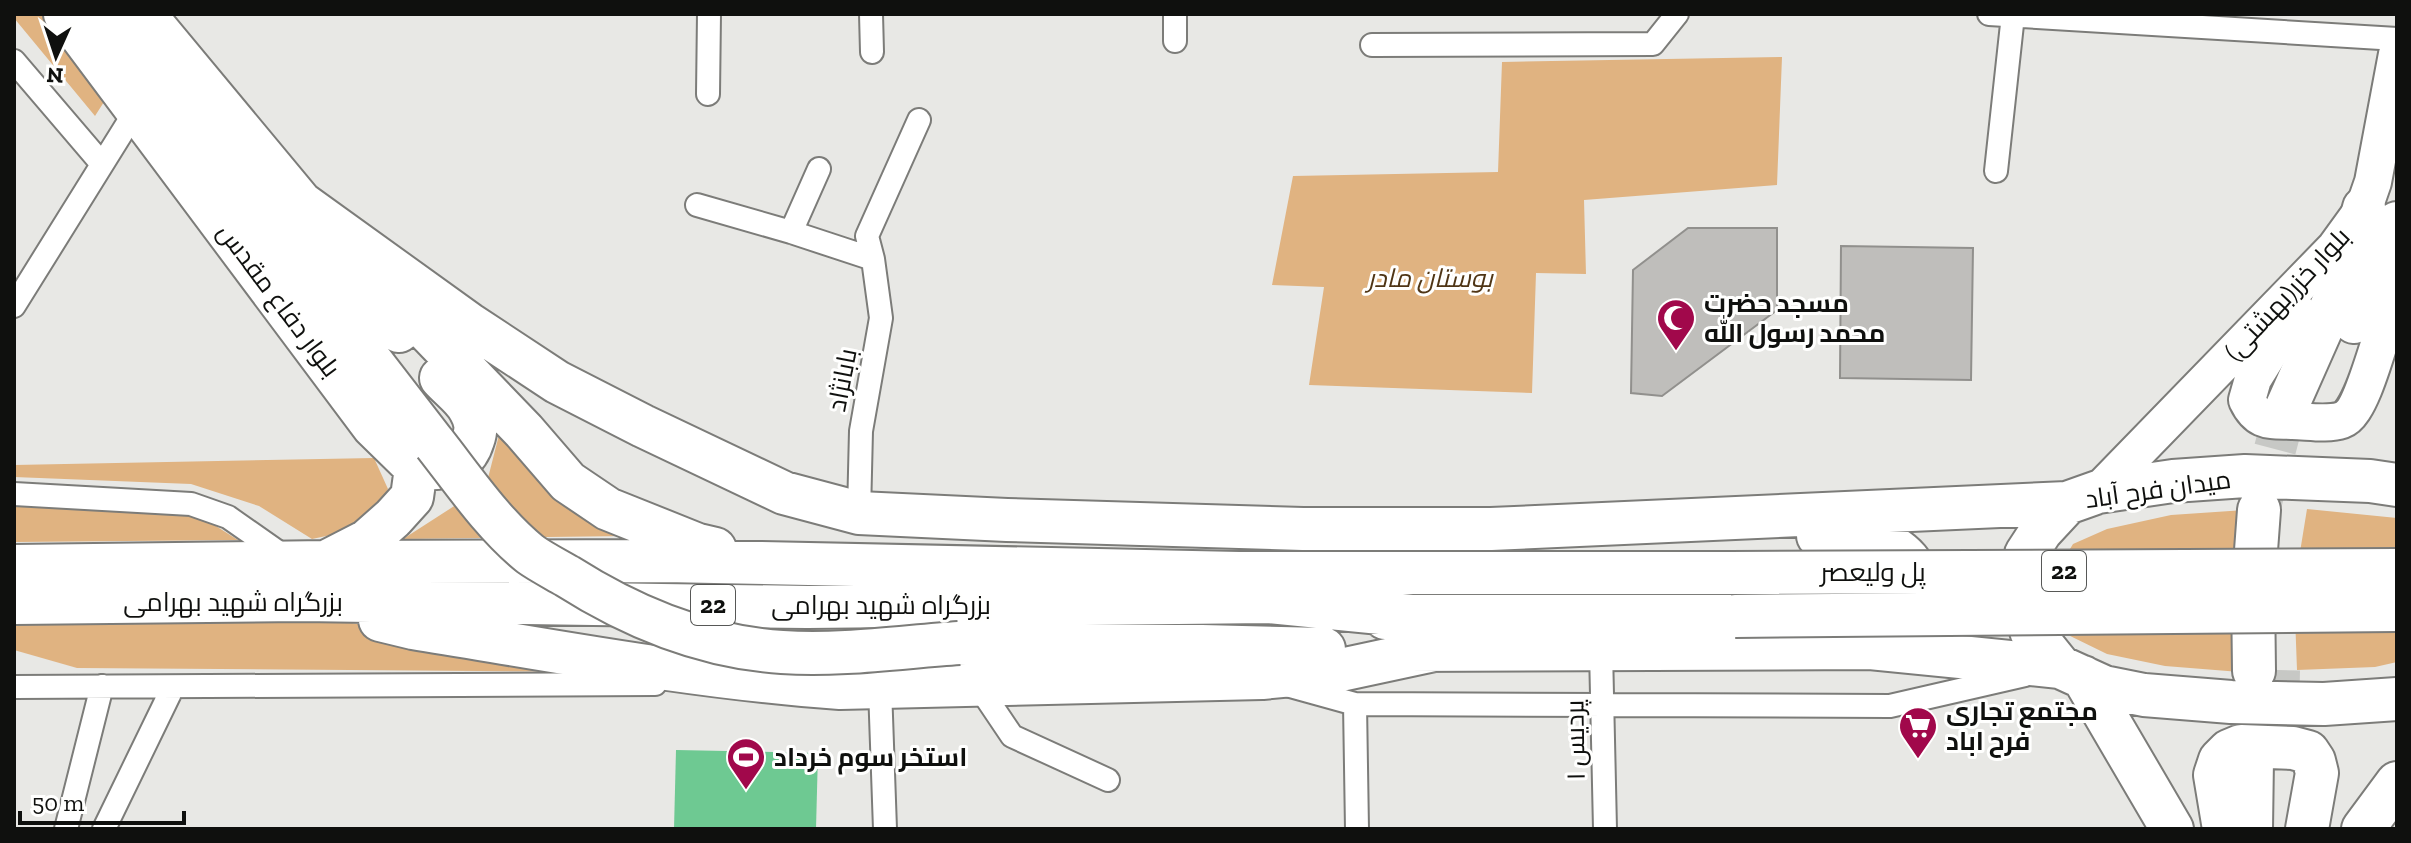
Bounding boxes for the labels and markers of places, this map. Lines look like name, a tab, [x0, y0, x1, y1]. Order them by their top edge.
place label: مسجد حضرت محمد رسول الله	[1704, 287, 1885, 349]
mosque icon: مسجد حضرت محمد رسول الله	[1655, 297, 1697, 352]
place label: مجتمع تجاری فرح اباد	[1946, 695, 2098, 758]
supermarket icon: مجتمع تجاری فرح اباد	[1897, 705, 1939, 760]
sports icon: استخر سوم خرداد	[725, 736, 767, 791]
place label: استخر سوم خرداد	[774, 741, 967, 775]

